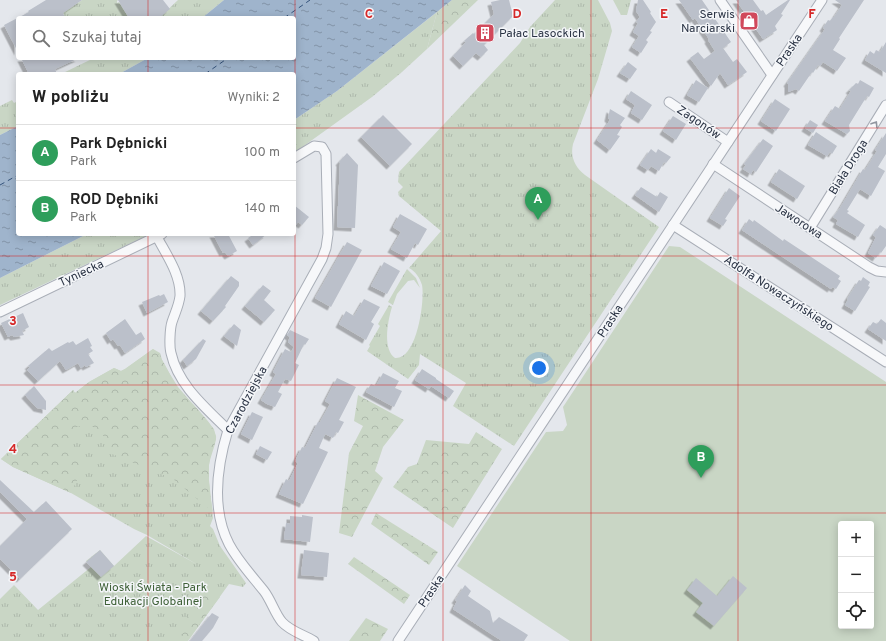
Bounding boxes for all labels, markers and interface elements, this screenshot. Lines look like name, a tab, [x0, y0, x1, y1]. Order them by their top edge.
text: C	[365, 7, 373, 23]
text: D	[512, 7, 522, 23]
text: E	[660, 7, 668, 23]
place label: Serwis Narciarski	[681, 7, 735, 37]
text: F	[808, 7, 816, 23]
shop icon: Serwis Narciarski	[738, 10, 760, 32]
search box	[16, 16, 296, 60]
building icon: Pałac Lasockich	[474, 22, 496, 44]
place label: Pałac Lasockich	[499, 26, 585, 42]
icon: search	[30, 27, 52, 49]
text: Szukaj tutaj	[62, 29, 142, 48]
street label: Praska	[773, 31, 807, 70]
text: W pobliżu	[32, 87, 109, 109]
text: Wyniki: 2	[227, 90, 280, 106]
street label: Zagonów	[673, 102, 724, 144]
one-way arrow	[870, 121, 877, 128]
text: Park Dębnicki	[70, 135, 167, 154]
street label: Biała Droga	[826, 137, 872, 198]
text: A	[40, 145, 50, 161]
text: 100 m	[244, 145, 280, 161]
text: Park	[70, 154, 97, 170]
pin: A	[525, 187, 551, 220]
text: ROD Dębniki	[70, 191, 159, 210]
text: B	[41, 201, 49, 217]
text: 140 m	[245, 201, 280, 217]
street label: Jaworowa	[772, 201, 825, 243]
text: Park	[70, 210, 97, 226]
street label: Adolfa Nowaczyńskiego	[720, 252, 837, 336]
street label: Tyniecka	[56, 257, 106, 291]
street label: Praska	[594, 302, 627, 341]
text: 3	[9, 314, 17, 330]
your location	[529, 358, 549, 378]
street label: Czarodziejska	[222, 364, 272, 437]
text: 4	[9, 442, 17, 458]
pin: B	[688, 445, 714, 478]
map controls	[838, 521, 874, 629]
button: +	[838, 521, 874, 557]
button: −	[838, 557, 874, 593]
text: 5	[9, 570, 17, 586]
street label: Praska	[415, 572, 449, 611]
park label: Wioski Świata - Park Edukacji Globalnej	[99, 580, 207, 610]
button: locate	[838, 593, 874, 629]

